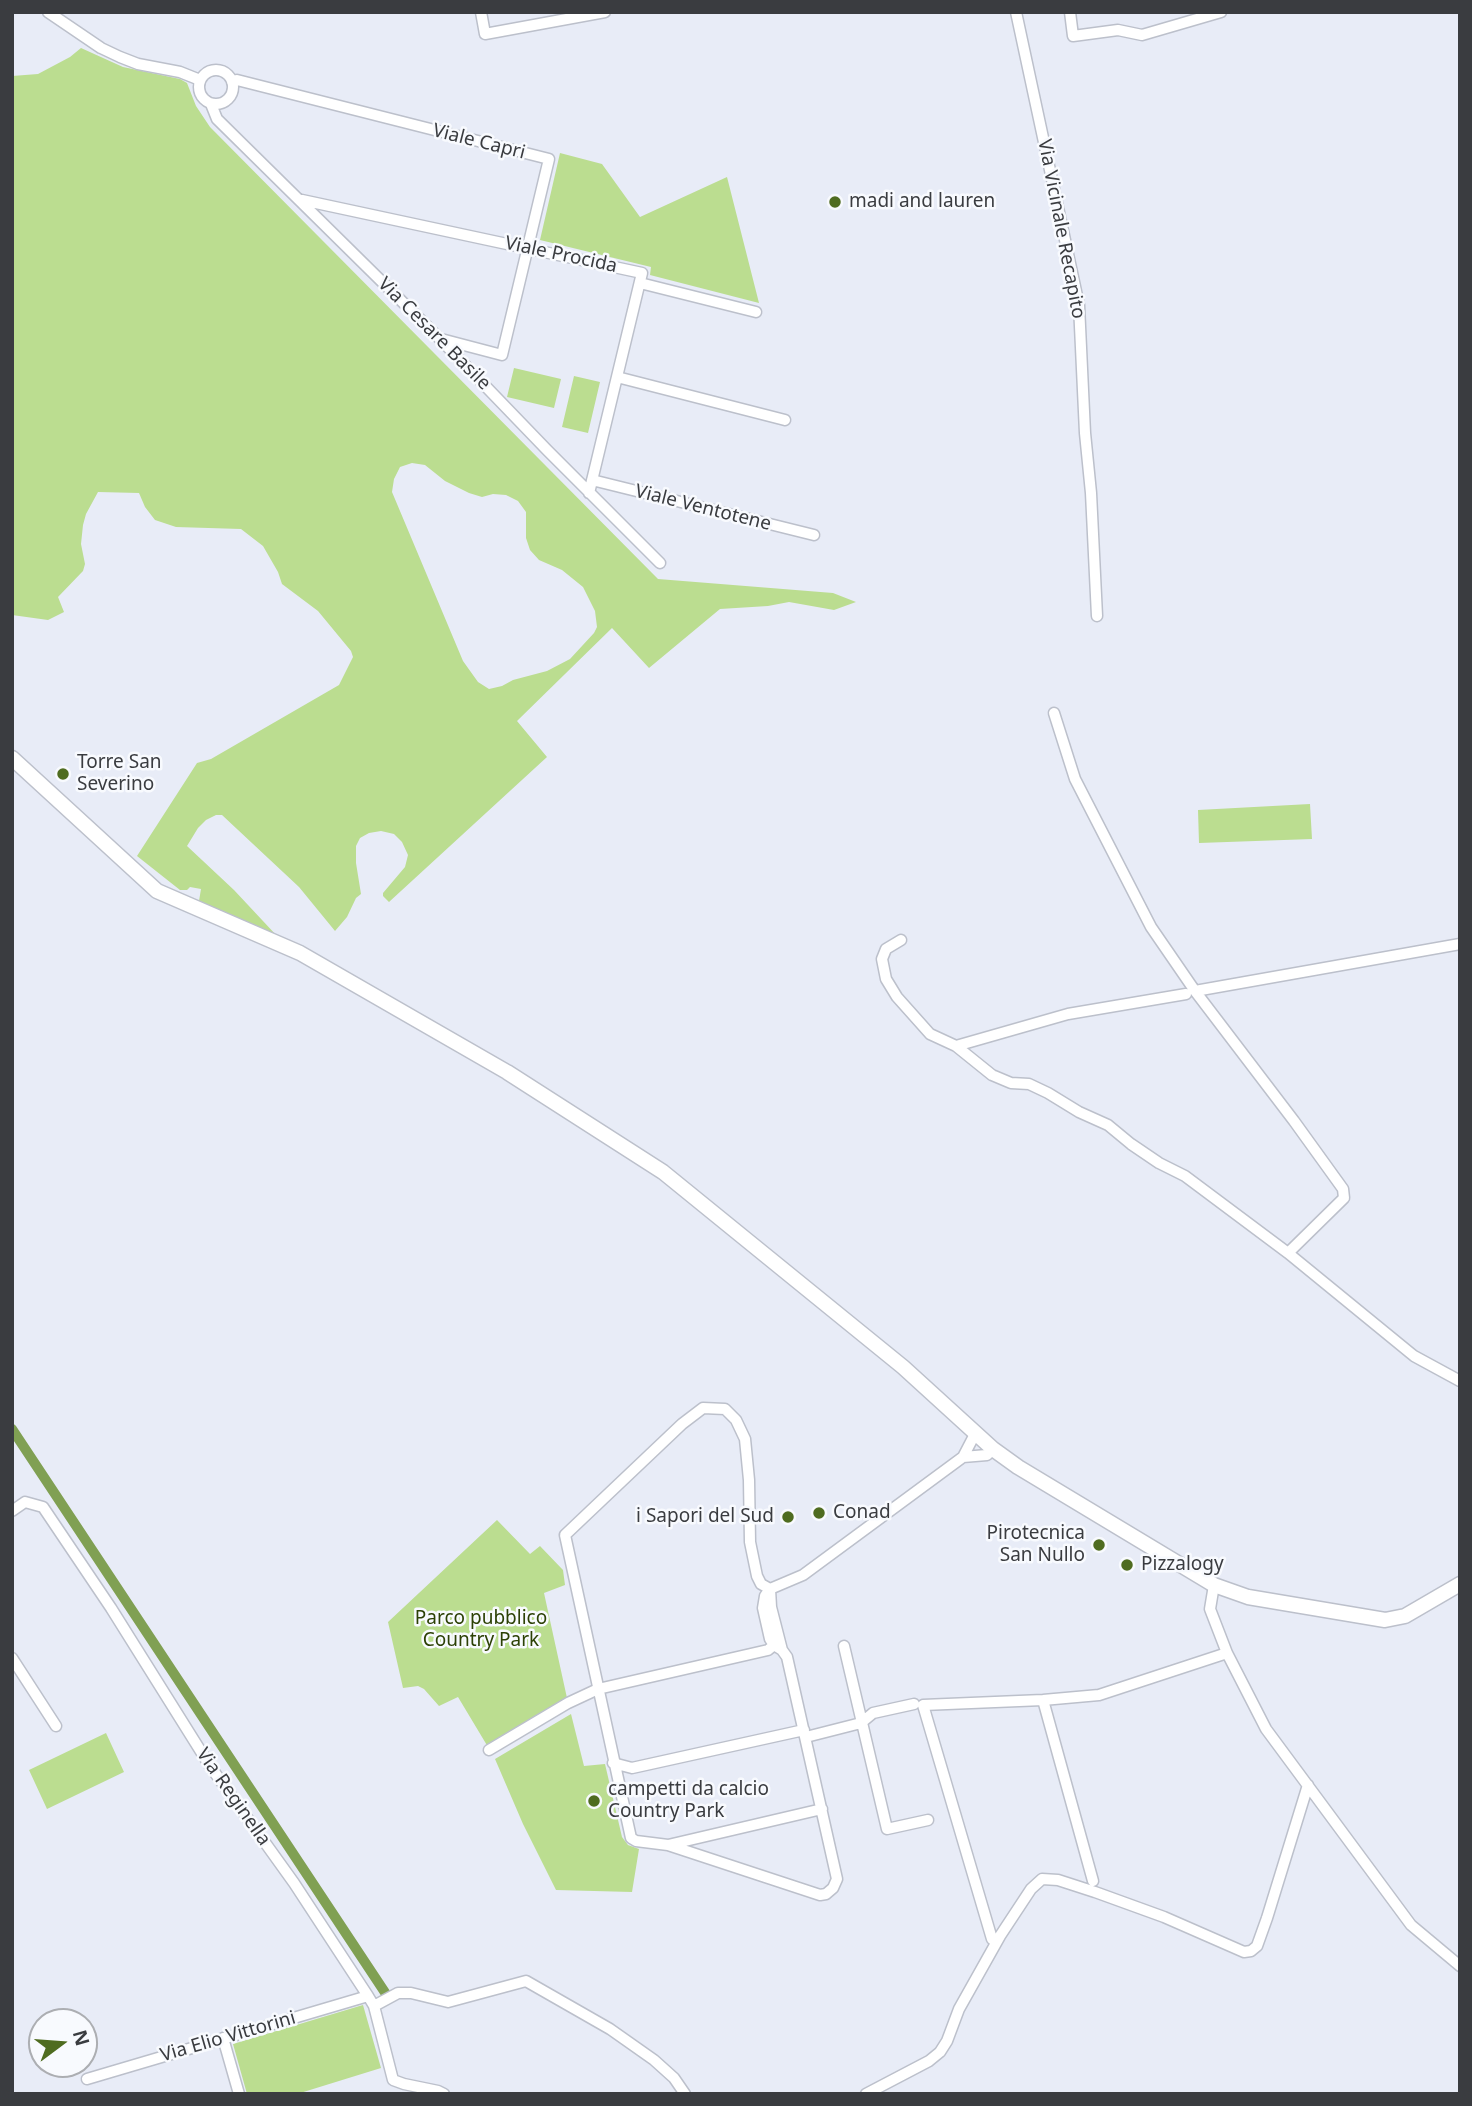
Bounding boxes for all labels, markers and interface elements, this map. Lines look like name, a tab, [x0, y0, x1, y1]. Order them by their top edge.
street label: Viale Capri	[430, 119, 528, 165]
street label: Via Vicinale Recapito	[1032, 137, 1090, 321]
place label: madi and lauren	[849, 191, 995, 213]
marker: madi and lauren	[827, 194, 843, 210]
street label: Viale Procida	[503, 232, 619, 278]
street label: Via Cesare Basile	[373, 273, 495, 395]
street label: Viale Ventotene	[633, 480, 773, 536]
place label: Torre San Severino	[77, 752, 162, 796]
marker: Torre San Severino	[55, 766, 71, 782]
place label: Conad	[833, 1502, 891, 1524]
marker: Conad	[811, 1505, 827, 1521]
place label: i Sapori del Sud	[636, 1506, 774, 1528]
marker: i Sapori del Sud	[780, 1509, 796, 1525]
place label: Pirotecnica San Nullo	[987, 1523, 1085, 1567]
marker: Pirotecnica San Nullo	[1091, 1537, 1107, 1553]
place label: Pizzalogy	[1141, 1554, 1224, 1576]
marker: Pizzalogy	[1119, 1557, 1135, 1573]
park label: Parco pubblico Country Park	[415, 1608, 547, 1652]
street label: Via Reginella	[191, 1744, 275, 1850]
place label: campetti da calcio Country Park	[608, 1779, 769, 1823]
marker: campetti da calcio Country Park	[586, 1793, 602, 1809]
street label: Via Elio Vittorini	[158, 2007, 298, 2067]
north arrow	[28, 2008, 98, 2078]
text: N	[67, 2027, 96, 2049]

